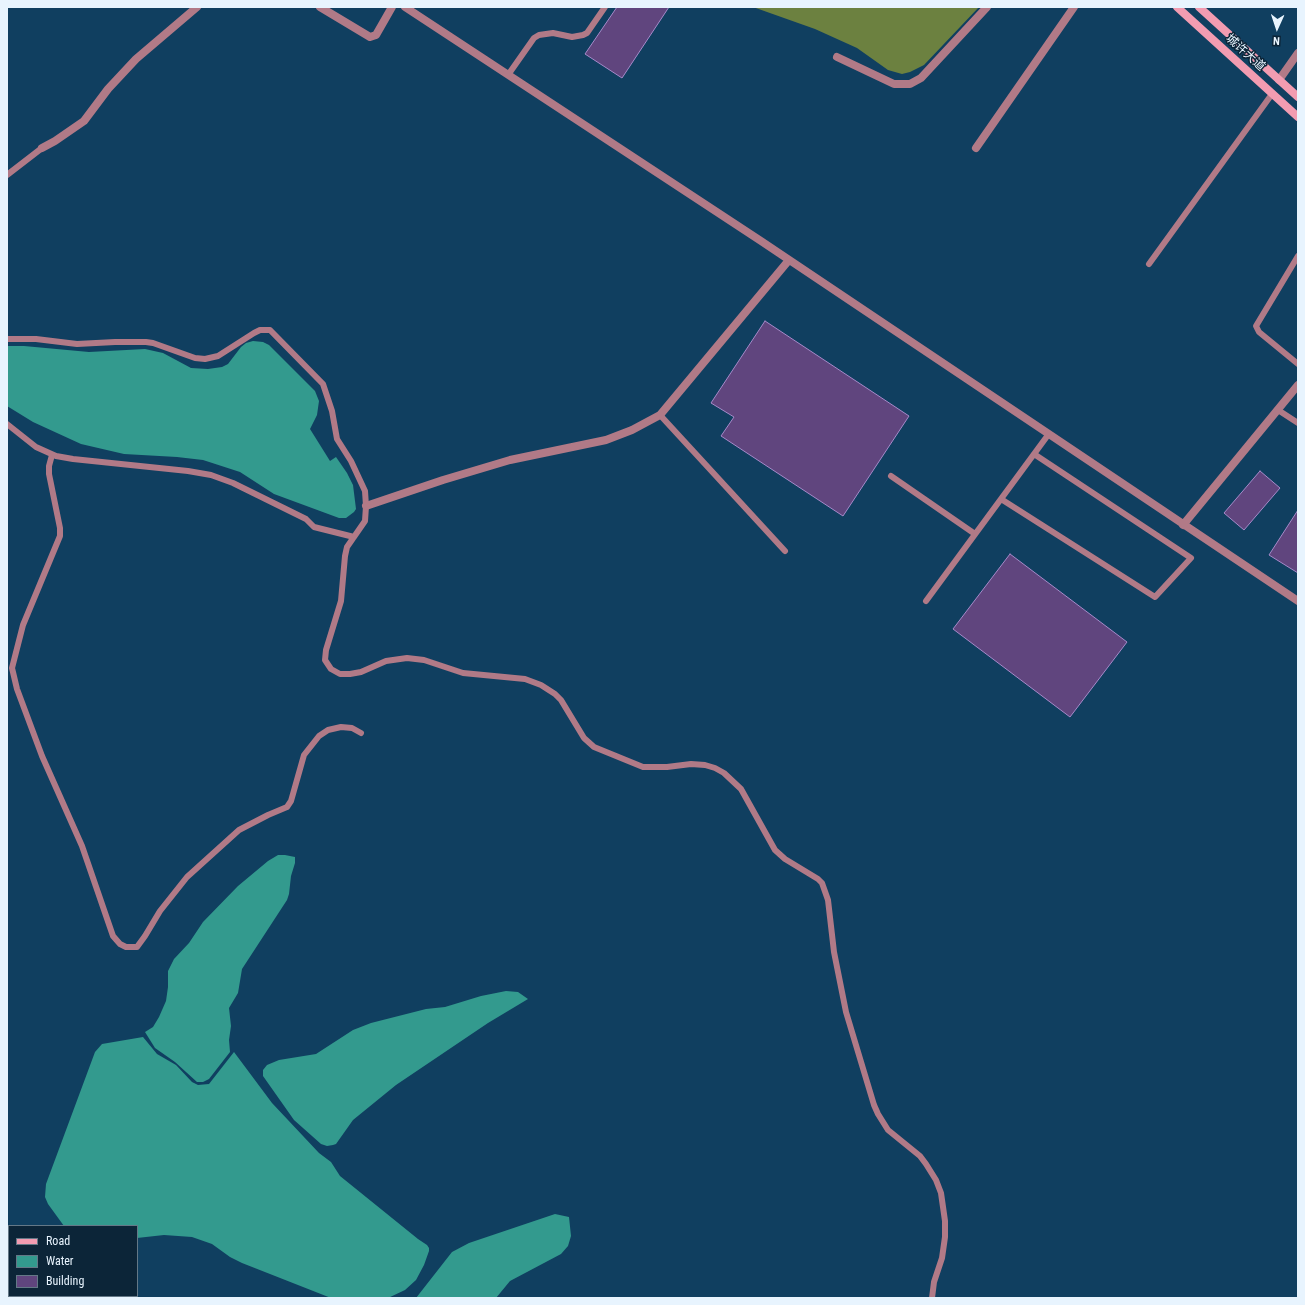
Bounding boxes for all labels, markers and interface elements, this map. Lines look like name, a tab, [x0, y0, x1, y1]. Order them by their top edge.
north arrow	[1257, 8, 1297, 48]
street label: 城许大道	[1222, 32, 1268, 74]
text: N	[1273, 34, 1280, 47]
legend	[8, 1225, 138, 1297]
text: Road	[46, 1234, 70, 1248]
text: Water	[46, 1254, 74, 1268]
text: Building	[46, 1274, 84, 1288]

